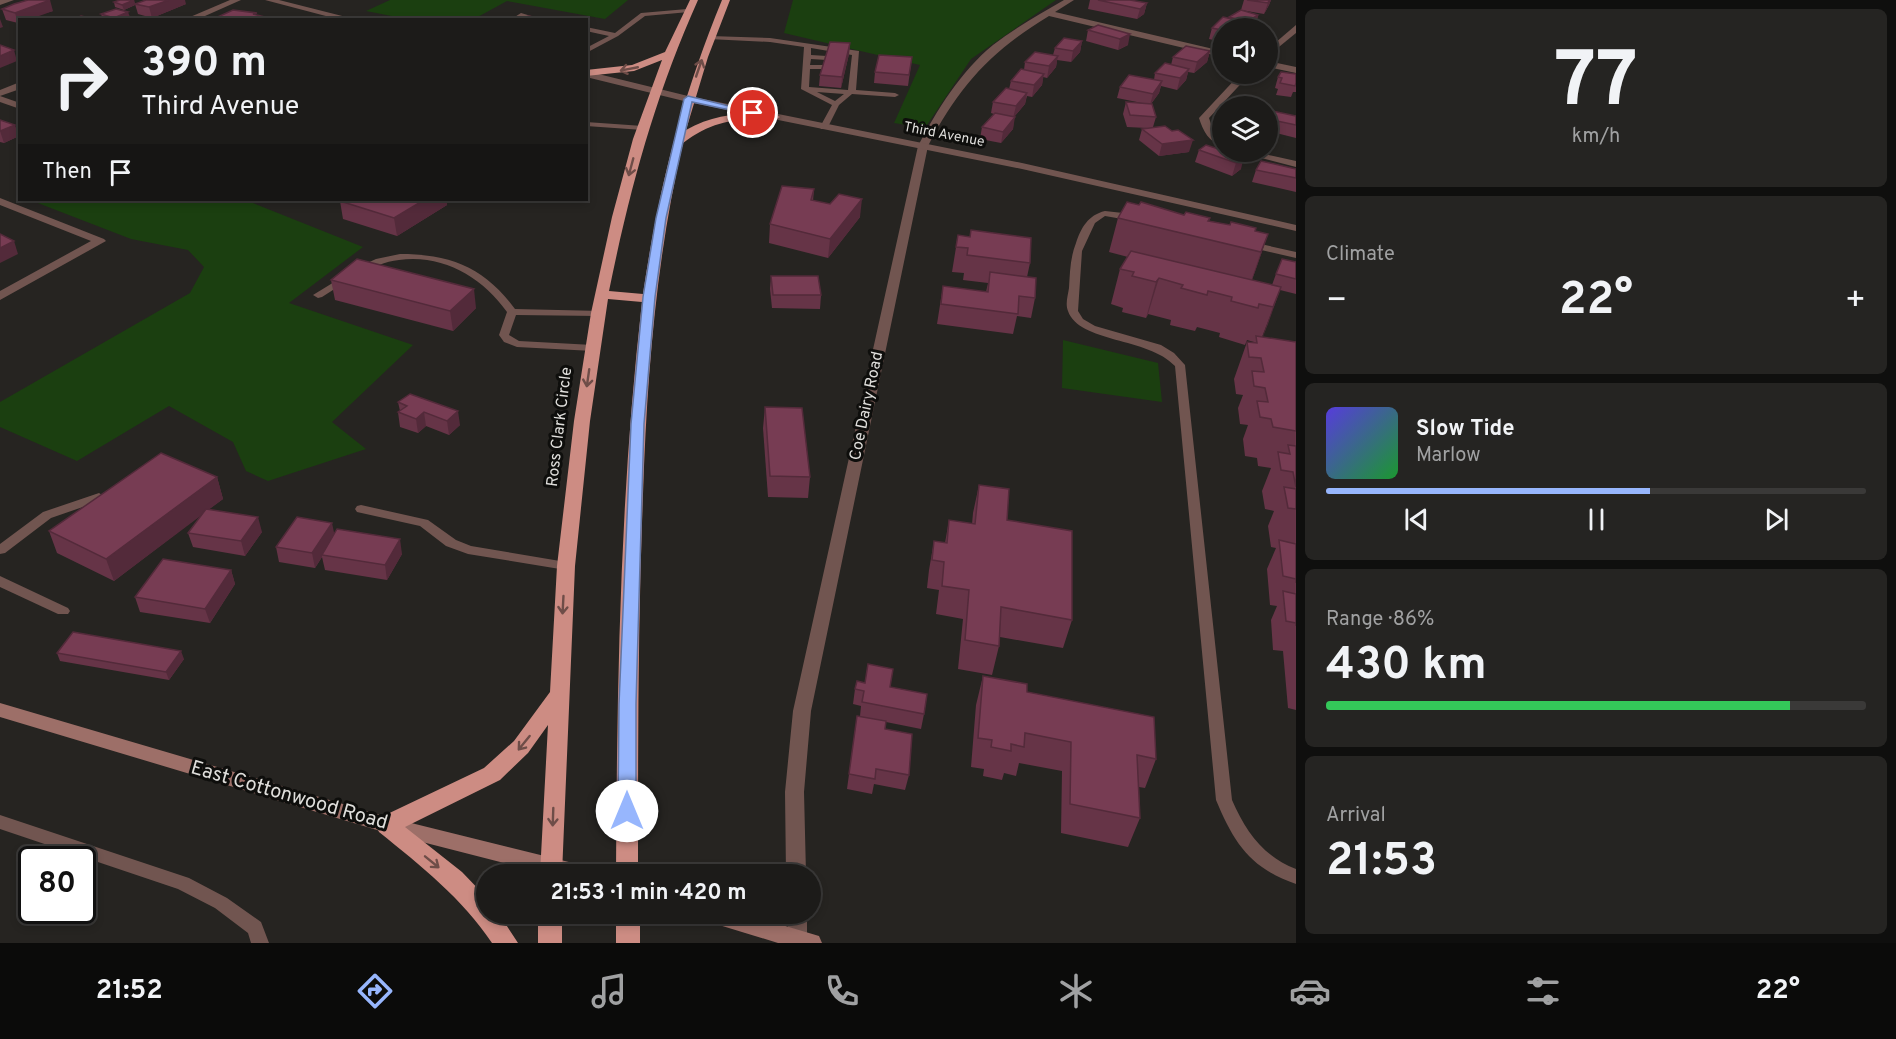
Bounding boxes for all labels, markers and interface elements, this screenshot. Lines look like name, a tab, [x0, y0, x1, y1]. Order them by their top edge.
map controls	[1212, 18, 1278, 162]
button: sound	[1212, 18, 1278, 84]
text: 77	[1554, 35, 1638, 134]
text: 390 m	[141, 38, 267, 91]
icon: right	[42, 42, 120, 120]
one-way arrow	[694, 59, 705, 78]
one-way arrow	[620, 63, 639, 74]
pin	[727, 87, 778, 138]
text: Third Avenue	[141, 90, 299, 124]
icon: arrive	[736, 96, 769, 129]
button: layers	[1212, 96, 1278, 162]
street label: Third Avenue	[902, 119, 986, 151]
text: km/h	[1572, 124, 1620, 150]
icon: arrive	[104, 156, 137, 189]
one-way arrow	[625, 157, 637, 176]
text: Then	[42, 159, 92, 186]
text: Climate	[1326, 242, 1395, 268]
text: 22°	[1559, 273, 1633, 330]
text: −	[1326, 281, 1347, 323]
text: +	[1845, 281, 1866, 323]
street label: Coe Dairy Road	[846, 350, 888, 462]
street label: Ross Clark Circle	[543, 366, 577, 488]
one-way arrow	[583, 368, 594, 388]
text: Slow Tide	[1416, 416, 1515, 443]
text: Marlow	[1416, 443, 1480, 469]
icon: previous	[1400, 503, 1433, 536]
icon: pause	[1580, 503, 1613, 536]
icon: next	[1760, 503, 1793, 536]
one-way arrow	[558, 594, 569, 614]
text: Range · 86%	[1326, 607, 1434, 633]
text: 430 km	[1326, 638, 1487, 695]
one-way arrow	[517, 735, 530, 751]
street label: East Cottonwood Road	[187, 755, 391, 837]
position arrow	[595, 779, 659, 843]
text: Arrival	[1326, 803, 1386, 829]
one-way arrow	[547, 807, 559, 827]
text: 21:53	[1326, 834, 1437, 891]
speed limit sign: 80	[18, 846, 96, 924]
one-way arrow	[424, 855, 440, 868]
text: 21:53 · 1 min · 420 m	[551, 880, 746, 907]
icon: directions	[354, 970, 396, 1012]
icon: music	[588, 970, 630, 1012]
icon: phone	[821, 970, 863, 1012]
icon: climate	[1055, 970, 1097, 1012]
icon: car	[1289, 970, 1331, 1012]
icon: filters	[1522, 970, 1564, 1012]
text: 21:52	[96, 974, 163, 1008]
text: 22°	[1756, 974, 1800, 1008]

